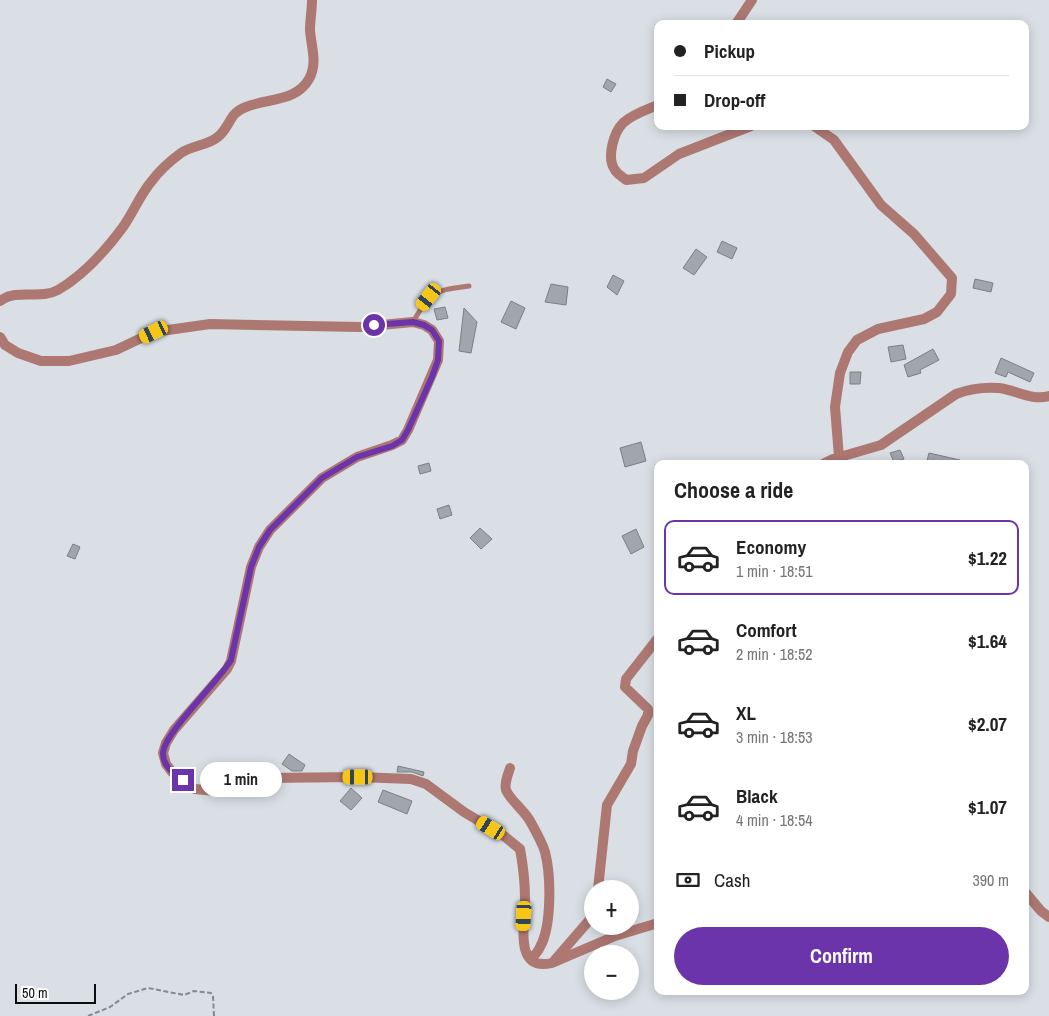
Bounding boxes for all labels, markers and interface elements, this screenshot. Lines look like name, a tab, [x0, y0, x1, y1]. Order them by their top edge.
text: Pickup	[704, 38, 755, 64]
text: Drop-off	[704, 87, 765, 113]
car	[413, 281, 444, 313]
route start	[363, 314, 385, 336]
car	[137, 319, 170, 345]
text: Choose a ride	[674, 475, 793, 505]
text: Economy	[736, 534, 806, 560]
icon: car	[676, 535, 721, 580]
text: $1.22	[968, 545, 1007, 571]
text: 1 min · 18:51	[736, 560, 813, 582]
text: Comfort	[736, 617, 797, 643]
icon: car	[676, 618, 721, 663]
text: $1.64	[968, 628, 1007, 654]
text: 2 min · 18:52	[736, 643, 813, 665]
text: XL	[736, 700, 756, 726]
icon: car	[676, 701, 721, 746]
text: $2.07	[968, 711, 1007, 737]
text: 3 min · 18:53	[736, 726, 813, 748]
callout: 1 min	[200, 762, 283, 798]
text: 1 min	[224, 768, 258, 790]
route end	[172, 769, 194, 791]
car	[343, 770, 373, 785]
text: Black	[736, 783, 778, 809]
icon: car	[676, 784, 721, 829]
text: $1.07	[968, 794, 1007, 820]
text: 4 min · 18:54	[736, 809, 813, 831]
car	[474, 814, 507, 842]
icon: cash	[674, 866, 702, 894]
text: Cash	[714, 867, 750, 893]
text: 390 m	[973, 869, 1009, 891]
map controls	[584, 880, 639, 1000]
button: +	[584, 880, 639, 935]
car	[515, 901, 532, 931]
button: Confirm	[674, 927, 1009, 985]
button: −	[584, 945, 639, 1000]
scale bar	[15, 981, 96, 1004]
text: 50 m	[22, 984, 48, 1002]

